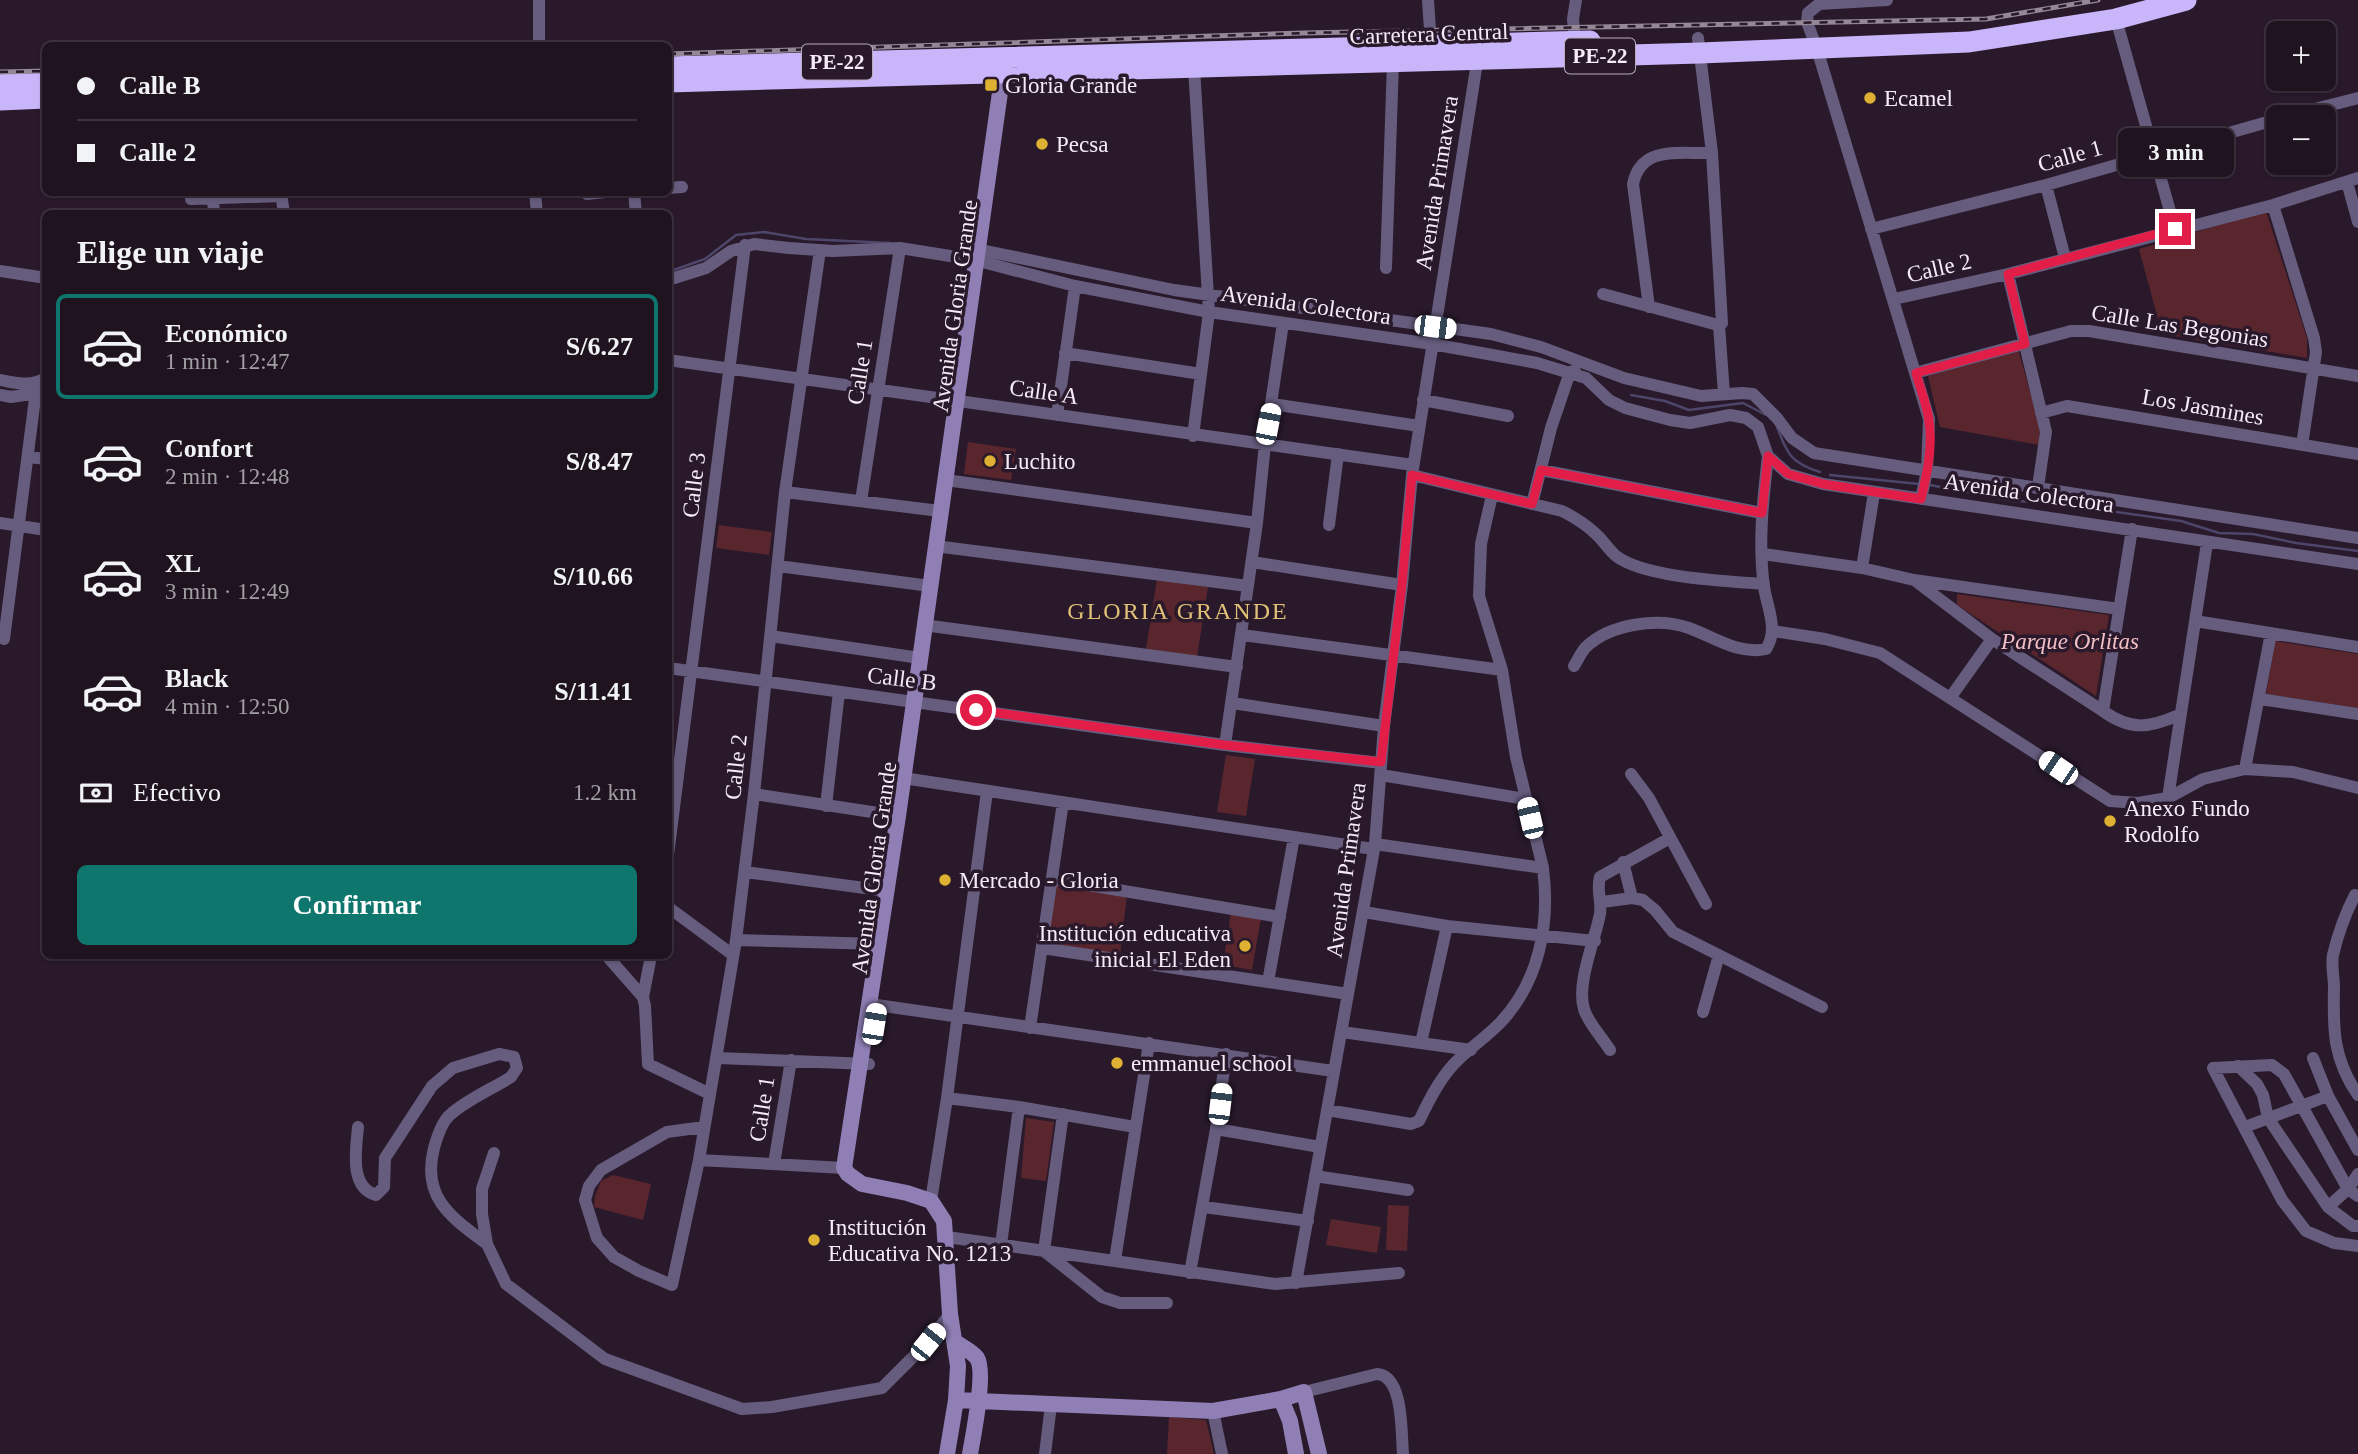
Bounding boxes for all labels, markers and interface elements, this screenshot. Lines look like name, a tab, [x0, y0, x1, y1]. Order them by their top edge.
street label: Carretera Central	[1349, 19, 1509, 49]
map controls	[2266, 21, 2336, 175]
button: +	[2266, 21, 2336, 91]
road number: PE-22	[1565, 38, 1635, 74]
road number: PE-22	[802, 44, 872, 80]
text: Calle B	[119, 71, 201, 100]
place label: Gloria Grande	[1005, 73, 1137, 98]
marker: Gloria Grande	[983, 77, 999, 93]
place label: Ecamel	[1884, 86, 1953, 111]
marker: Ecamel	[1862, 90, 1878, 106]
street label: Avenida Primavera	[1411, 94, 1463, 272]
button: −	[2266, 105, 2336, 175]
callout: 3 min	[2117, 128, 2233, 176]
place label: Pecsa	[1056, 132, 1108, 157]
street label: Calle 1	[2035, 135, 2105, 177]
marker: Pecsa	[1034, 136, 1050, 152]
text: Calle 2	[119, 138, 196, 167]
text: 3 min	[2148, 140, 2204, 165]
street label: Avenida Gloria Grande	[928, 198, 982, 414]
route end	[2159, 213, 2191, 245]
text: Elige un viaje	[77, 234, 264, 270]
street label: Calle 2	[1904, 248, 1974, 288]
street label: Avenida Colectora	[1219, 281, 1393, 329]
street label: Calle Las Begonias	[2090, 300, 2270, 352]
car	[1413, 314, 1458, 340]
icon: car	[81, 315, 144, 378]
text: Económico	[165, 319, 288, 348]
text: S/6.27	[566, 332, 633, 361]
street label: Calle 1	[843, 338, 877, 406]
text: 1 min · 12:47	[165, 349, 290, 374]
street label: Calle A	[1008, 375, 1081, 409]
street label: Los Jasmines	[2140, 384, 2266, 430]
car	[1254, 401, 1283, 447]
icon: car	[81, 430, 144, 493]
text: Confort	[165, 434, 253, 463]
text: S/8.47	[566, 447, 633, 476]
place label: Luchito	[1004, 449, 1076, 474]
street label: Calle 3	[678, 451, 710, 519]
marker: Luchito	[982, 453, 998, 469]
text: 2 min · 12:48	[165, 464, 290, 489]
street label: Avenida Colectora	[1942, 469, 2116, 517]
icon: car	[81, 545, 144, 608]
text: XL	[165, 549, 201, 578]
text: S/10.66	[553, 562, 633, 591]
text: 3 min · 12:49	[165, 579, 290, 604]
district label: GLORIA GRANDE	[1067, 598, 1289, 624]
park label: Parque Orlitas	[2000, 629, 2139, 654]
icon: car	[81, 660, 144, 723]
street label: Calle B	[866, 662, 938, 696]
text: Black	[165, 664, 229, 693]
text: S/11.41	[554, 677, 633, 706]
text: 4 min · 12:50	[165, 694, 290, 719]
route start	[960, 694, 992, 726]
street label: Calle 2	[720, 733, 752, 801]
car	[2035, 748, 2082, 788]
street label: Avenida Gloria Grande	[847, 760, 901, 976]
icon: cash	[77, 774, 115, 812]
text: Efectivo	[133, 778, 221, 807]
text: 1.2 km	[573, 780, 637, 805]
street label: Avenida Primavera	[1321, 781, 1371, 959]
car	[1516, 795, 1545, 841]
place label: Anexo Fundo Rodolfo	[2124, 796, 2250, 847]
marker: Anexo Fundo Rodolfo	[2102, 813, 2118, 829]
button: Confirmar	[77, 865, 637, 945]
place label: Mercado - Gloria	[959, 868, 1119, 893]
marker: Mercado - Gloria	[937, 872, 953, 888]
place label: Institución educativa inicial El Eden	[1039, 921, 1231, 972]
marker: Institución educativa inicial El Eden	[1237, 938, 1253, 954]
car	[861, 1002, 888, 1046]
place label: emmanuel school	[1131, 1051, 1293, 1076]
marker: emmanuel school	[1109, 1055, 1125, 1071]
street label: Calle 1	[745, 1075, 779, 1143]
car	[1208, 1082, 1233, 1126]
place label: Institución Educativa No. 1213	[828, 1215, 1011, 1266]
marker: Institución Educativa No. 1213	[806, 1232, 822, 1248]
car	[907, 1319, 950, 1365]

